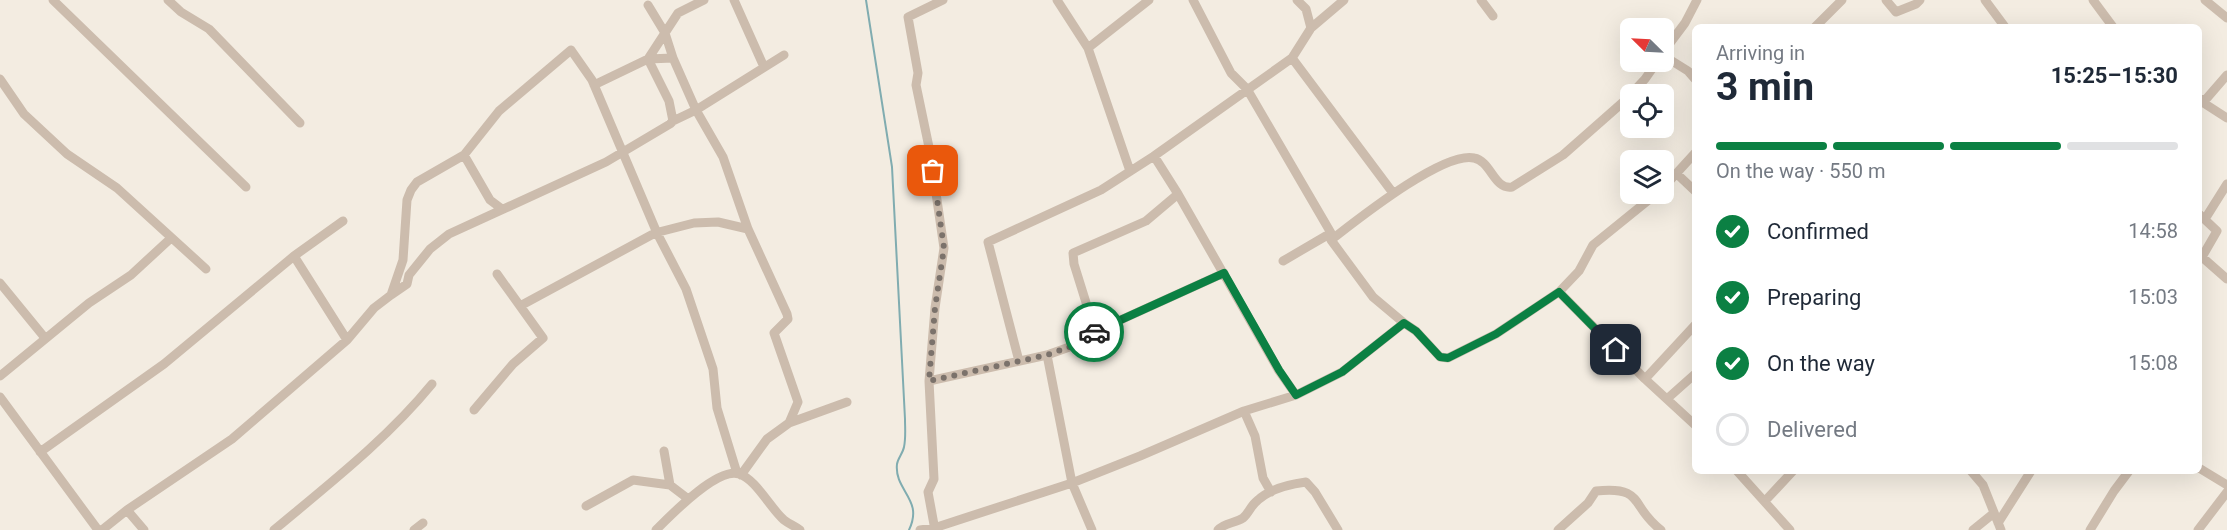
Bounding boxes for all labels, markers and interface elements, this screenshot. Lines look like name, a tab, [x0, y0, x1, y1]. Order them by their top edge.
north arrow	[1620, 18, 1674, 72]
map controls	[1620, 18, 1674, 204]
text: Arriving in	[1716, 41, 1805, 65]
text: 15:25–15:30	[2051, 63, 2178, 88]
text: 3 min	[1716, 64, 1814, 110]
button: locate	[1620, 84, 1674, 138]
pin	[907, 145, 958, 196]
button: layers	[1620, 150, 1674, 204]
icon: bag	[916, 154, 949, 187]
text: On the way · 550 m	[1716, 159, 1885, 183]
icon: check	[1716, 215, 1749, 248]
text: Confirmed	[1767, 219, 1869, 244]
text: 14:58	[2128, 219, 2178, 243]
icon: check	[1716, 281, 1749, 314]
text: Preparing	[1767, 285, 1861, 310]
text: 15:03	[2128, 285, 2178, 309]
courier	[1064, 302, 1124, 362]
icon: car	[1078, 316, 1111, 349]
pin	[1590, 324, 1641, 375]
icon: home	[1599, 333, 1632, 366]
icon: check	[1716, 347, 1749, 380]
text: On the way	[1767, 351, 1875, 376]
text: 15:08	[2128, 351, 2178, 375]
text: Delivered	[1767, 417, 1857, 442]

